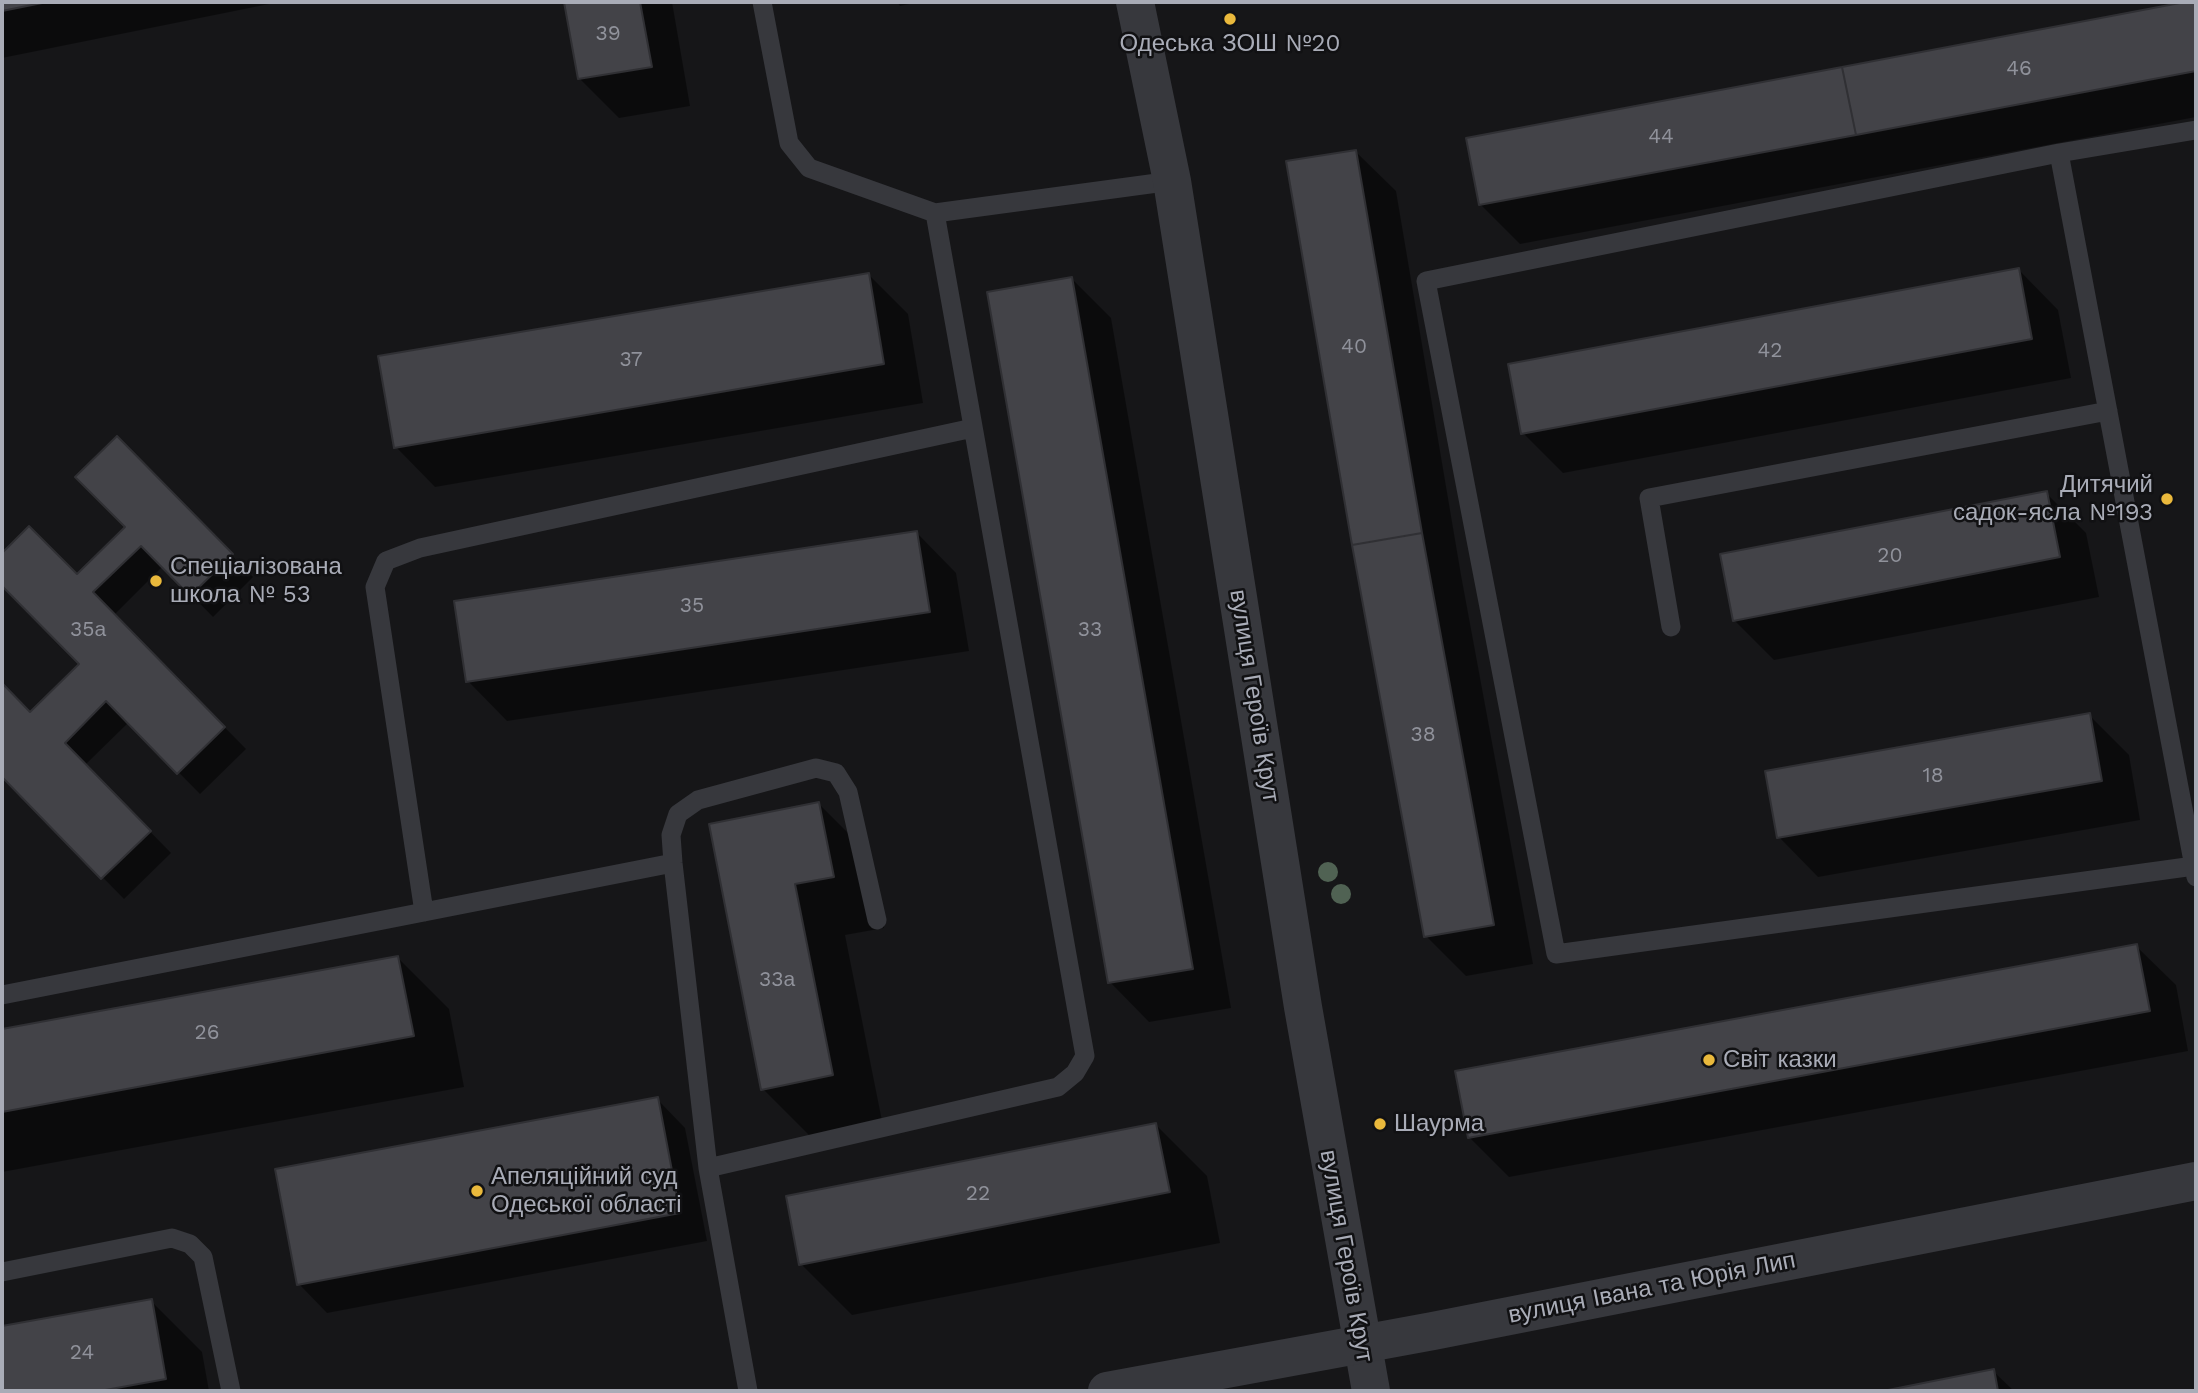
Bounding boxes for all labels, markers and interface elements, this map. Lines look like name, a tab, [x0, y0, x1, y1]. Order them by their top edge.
marker: Одеська ЗОШ №20	[1222, 11, 1238, 27]
house number: 39	[595, 21, 621, 47]
place label: Одеська ЗОШ №20	[1120, 30, 1340, 58]
house number: 46	[2006, 56, 2032, 82]
house number: 44	[1648, 124, 1674, 150]
house number: 40	[1341, 334, 1367, 360]
house number: 42	[1757, 338, 1783, 364]
house number: 37	[619, 347, 643, 373]
place label: Дитячий садок-ясла №193	[1953, 471, 2153, 527]
marker: Дитячий садок-ясла №193	[2159, 491, 2175, 507]
house number: 20	[1877, 543, 1903, 569]
place label: Спеціалізована школа № 53	[170, 553, 342, 609]
marker: Спеціалізована школа № 53	[148, 573, 164, 589]
street label: вулиця Героїв Крут	[1223, 588, 1285, 804]
house number: 35	[680, 593, 704, 619]
house number: 35а	[70, 617, 106, 643]
house number: 33	[1078, 617, 1102, 643]
house number: 38	[1410, 722, 1436, 748]
house number: 18	[1922, 763, 1944, 789]
house number: 33а	[759, 967, 795, 993]
house number: 26	[194, 1020, 220, 1046]
place label: Світ казки	[1723, 1046, 1837, 1074]
marker: Світ казки	[1701, 1052, 1717, 1068]
place label: Шаурма	[1394, 1110, 1484, 1138]
marker: Шаурма	[1372, 1116, 1388, 1132]
street label: вулиця Героїв Крут	[1313, 1148, 1379, 1364]
place label: Апеляційний суд Одеської області	[491, 1163, 682, 1219]
house number: 22	[966, 1181, 990, 1207]
marker: Апеляційний суд Одеської області	[469, 1183, 485, 1199]
street label: вулиця Івана та Юрія Лип	[1506, 1246, 1798, 1330]
house number: 24	[70, 1340, 94, 1366]

